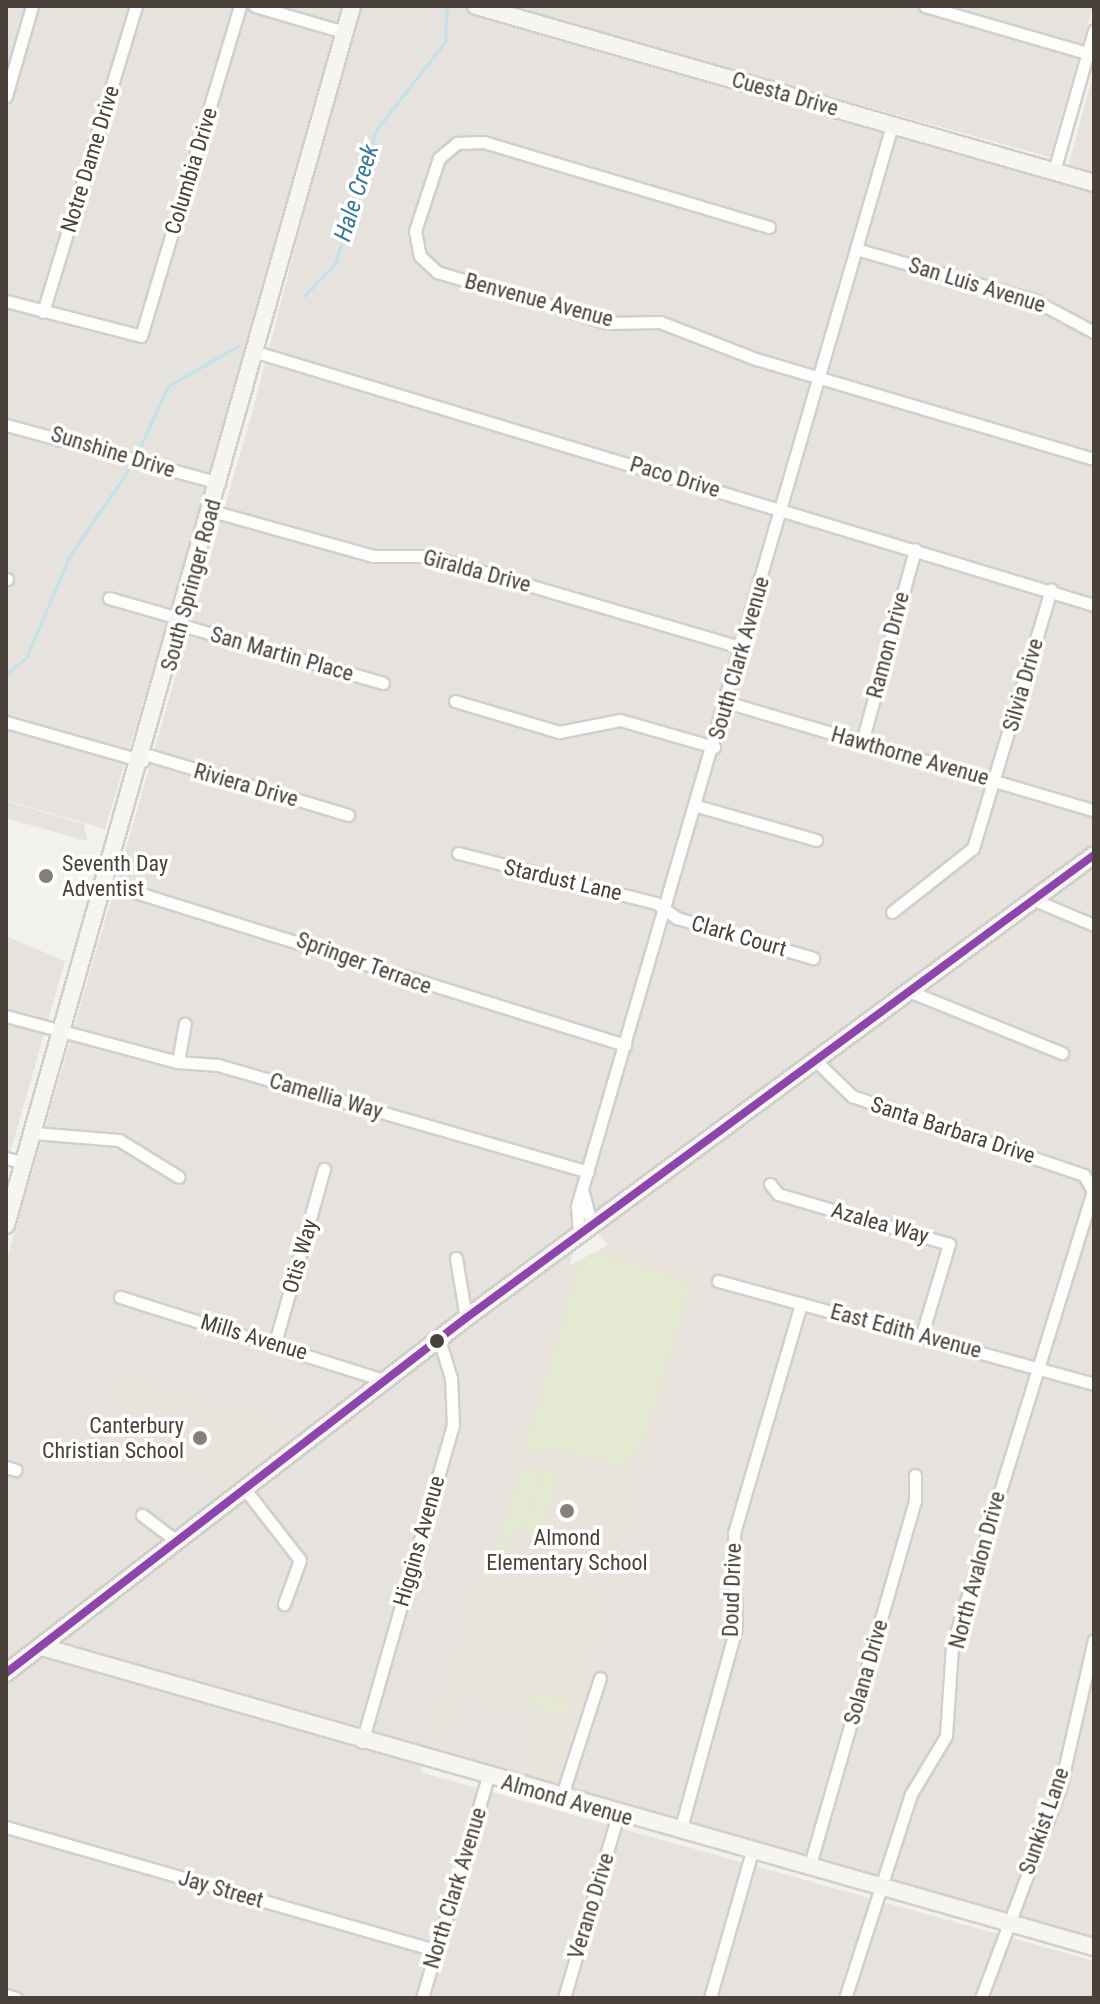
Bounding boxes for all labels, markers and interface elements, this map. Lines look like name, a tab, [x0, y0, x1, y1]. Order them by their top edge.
street label: Cuesta Drive	[729, 66, 841, 122]
street label: Notre Dame Drive	[55, 82, 125, 236]
street label: Columbia Drive	[159, 104, 223, 238]
water label: Hale Creek	[329, 141, 385, 245]
street label: San Luis Avenue	[905, 252, 1049, 318]
street label: Benvenue Avenue	[462, 268, 616, 332]
street label: Sunshine Drive	[48, 421, 178, 483]
street label: Paco Drive	[627, 451, 723, 503]
street label: South Springer Road	[155, 496, 227, 674]
street label: Giralda Drive	[420, 544, 534, 598]
street label: South Clark Avenue	[703, 573, 775, 743]
street label: Ramon Drive	[861, 589, 915, 701]
street label: San Martin Place	[207, 621, 357, 687]
street label: Silvia Drive	[997, 635, 1049, 735]
street label: Hawthorne Avenue	[828, 721, 992, 791]
street label: Riviera Drive	[191, 758, 301, 812]
place label: Seventh Day Adventist	[62, 850, 168, 902]
street label: Stardust Lane	[502, 854, 624, 906]
marker: Seventh Day Adventist	[37, 867, 55, 885]
street label: Clark Court	[688, 910, 790, 962]
street label: Springer Terrace	[293, 926, 435, 1000]
street label: Camellia Way	[266, 1067, 386, 1125]
street label: Santa Barbara Drive	[868, 1091, 1038, 1169]
street label: Azalea Way	[828, 1197, 932, 1249]
street label: Otis Way	[277, 1216, 323, 1296]
street label: East Edith Avenue	[828, 1298, 984, 1364]
street label: Mills Avenue	[197, 1308, 311, 1366]
unlabelled marker	[429, 1333, 445, 1349]
place label: Canterbury Christian School	[42, 1412, 184, 1464]
marker: Canterbury Christian School	[191, 1429, 209, 1447]
street label: Higgins Avenue	[388, 1473, 450, 1609]
street label: North Avalon Drive	[943, 1488, 1011, 1652]
marker: Almond Elementary School	[558, 1502, 576, 1520]
place label: Almond Elementary School	[486, 1524, 648, 1576]
street label: Doud Drive	[717, 1543, 747, 1637]
street label: Solana Drive	[838, 1616, 894, 1728]
street label: Sunkist Lane	[1013, 1764, 1075, 1878]
street label: Almond Avenue	[498, 1769, 636, 1831]
street label: North Clark Avenue	[418, 1804, 492, 1972]
street label: Verano Drive	[562, 1850, 620, 1962]
street label: Jay Street	[176, 1864, 266, 1914]

